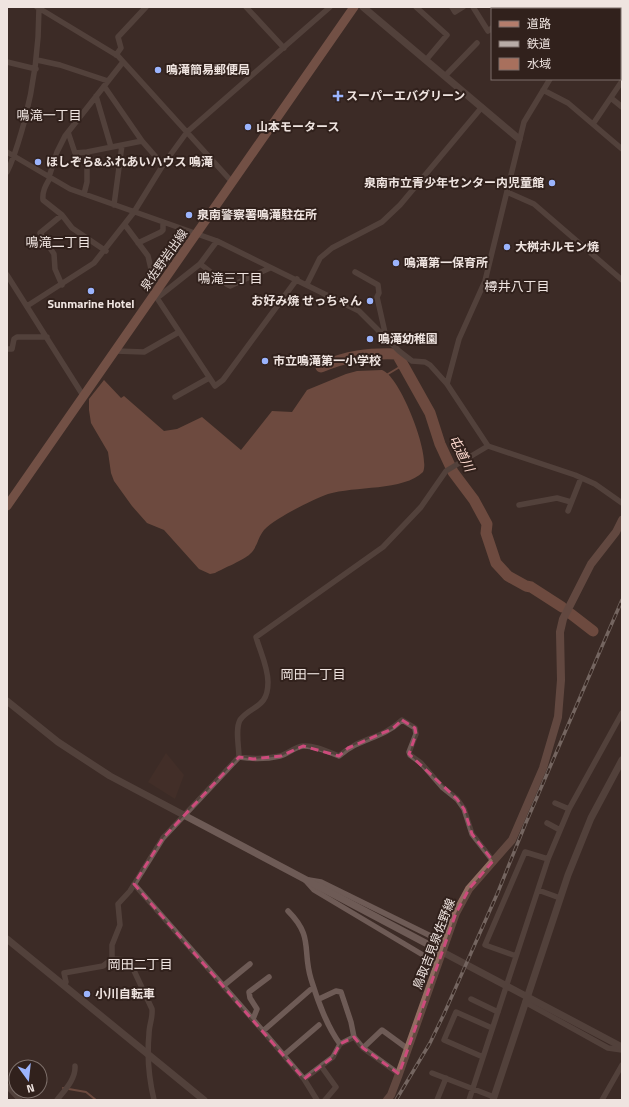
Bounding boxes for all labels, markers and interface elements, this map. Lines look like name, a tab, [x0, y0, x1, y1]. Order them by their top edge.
legend	[491, 8, 621, 80]
text: 道路	[527, 14, 551, 33]
text: 鉄道	[527, 34, 551, 53]
text: 水域	[527, 54, 551, 73]
place label: 鳴滝簡易郵便局	[166, 60, 250, 79]
marker: 鳴滝簡易郵便局	[153, 65, 163, 75]
place label: スーパーエバグリーン	[346, 86, 465, 105]
marker: スーパーエバグリーン	[333, 91, 343, 101]
district label: 鳴滝一丁目	[16, 105, 82, 125]
place label: 山本モータース	[256, 117, 339, 136]
marker: 山本モータース	[243, 122, 253, 132]
place label: ほしぞら&ふれあいハウス 鳴滝	[46, 152, 213, 171]
marker: ほしぞら&ふれあいハウス 鳴滝	[33, 157, 43, 167]
place label: 泉南市立青少年センター内児童館	[364, 173, 544, 192]
marker: 泉南市立青少年センター内児童館	[547, 178, 557, 188]
place label: 泉南警察署鳴滝駐在所	[197, 205, 317, 224]
marker: 泉南警察署鳴滝駐在所	[184, 210, 194, 220]
street label: 泉佐野岩出線	[135, 225, 192, 295]
district label: 鳴滝二丁目	[25, 232, 91, 252]
place label: 大桝ホルモン焼	[515, 237, 599, 256]
marker: 大桝ホルモン焼	[502, 242, 512, 252]
place label: 鳴滝第一保育所	[404, 253, 488, 272]
marker: 鳴滝第一保育所	[391, 258, 401, 268]
district label: 鳴滝三丁目	[197, 268, 263, 288]
district label: 樽井八丁目	[484, 276, 550, 296]
marker: Sunmarine Hotel	[86, 286, 96, 296]
place label: お好み焼 せっちゃん	[251, 291, 362, 310]
place label: Sunmarine Hotel	[47, 294, 135, 313]
marker: お好み焼 せっちゃん	[365, 296, 375, 306]
place label: 鳴滝幼稚園	[378, 329, 438, 348]
marker: 鳴滝幼稚園	[365, 334, 375, 344]
place label: 市立鳴滝第一小学校	[273, 351, 381, 370]
marker: 市立鳴滝第一小学校	[260, 356, 270, 366]
water label: 屯道川	[444, 431, 481, 477]
district label: 岡田一丁目	[280, 664, 346, 684]
street label: 鳥取吉見泉佐野線	[407, 896, 460, 992]
district label: 岡田二丁目	[107, 954, 173, 974]
place label: 小川自転車	[95, 984, 155, 1003]
marker: 小川自転車	[82, 989, 92, 999]
north arrow	[8, 1059, 48, 1099]
text: N	[25, 1080, 36, 1097]

